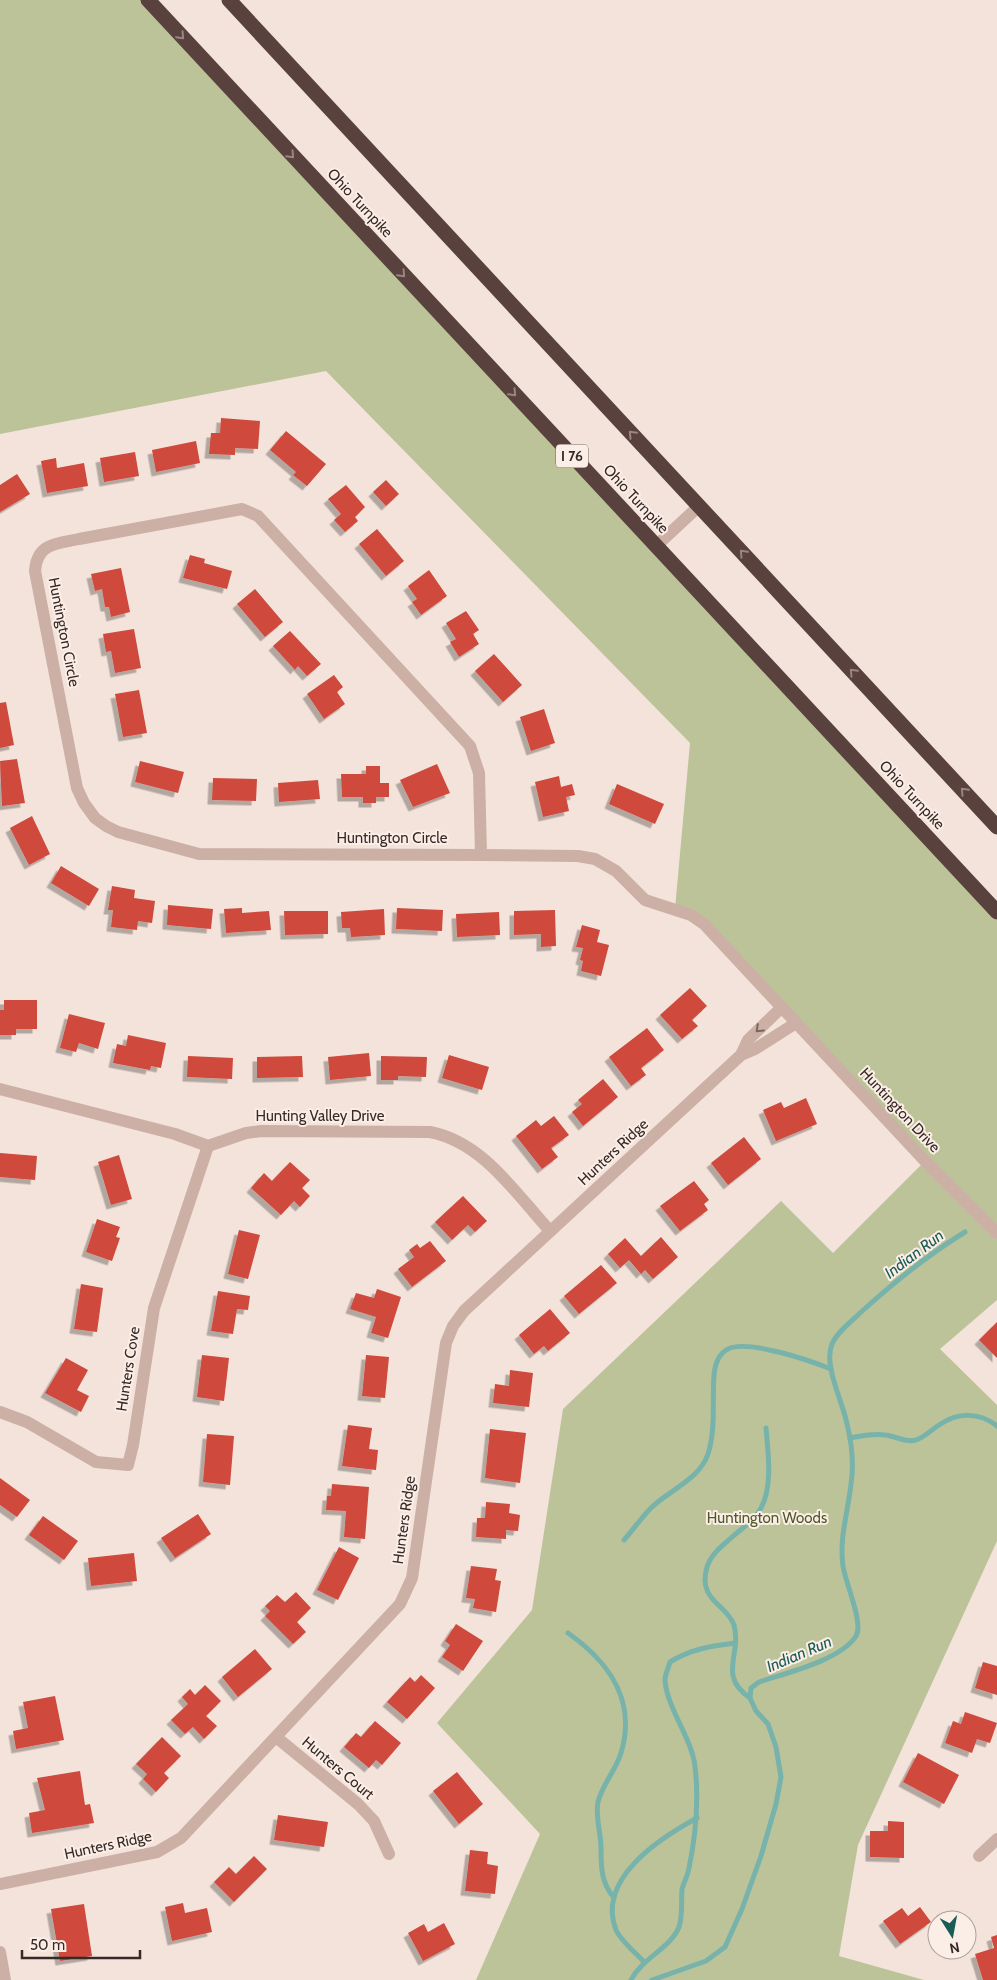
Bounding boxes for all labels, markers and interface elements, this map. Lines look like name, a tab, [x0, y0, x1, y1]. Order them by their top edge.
one-way arrow	[175, 30, 184, 39]
one-way arrow	[285, 149, 294, 158]
street label: Ohio Turnpike	[324, 165, 397, 241]
one-way arrow	[396, 268, 405, 277]
one-way arrow	[507, 387, 516, 396]
one-way arrow	[629, 431, 638, 440]
road number: I 76	[556, 444, 588, 468]
street label: Ohio Turnpike	[600, 461, 673, 537]
one-way arrow	[740, 550, 749, 559]
street label: Huntington Circle	[45, 576, 83, 689]
one-way arrow	[850, 669, 859, 678]
street label: Ohio Turnpike	[876, 757, 949, 833]
one-way arrow	[961, 788, 970, 797]
street label: Huntington Circle	[336, 829, 448, 847]
one-way arrow	[756, 1023, 765, 1032]
street label: Huntington Drive	[856, 1064, 944, 1156]
street label: Hunting Valley Drive	[256, 1107, 385, 1125]
street label: Hunters Ridge	[574, 1115, 652, 1189]
water label: Indian Run	[881, 1226, 947, 1282]
street label: Hunters Cove	[112, 1325, 144, 1413]
street label: Hunters Ridge	[389, 1474, 419, 1565]
park label: Huntington Woods	[707, 1509, 827, 1527]
water label: Indian Run	[764, 1632, 834, 1676]
street label: Hunters Court	[298, 1733, 378, 1803]
street label: Hunters Ridge	[63, 1827, 154, 1863]
north arrow	[927, 1910, 977, 1960]
scale bar	[22, 1928, 140, 1960]
text: 50 m	[30, 1936, 65, 1954]
text: N	[948, 1938, 961, 1958]

